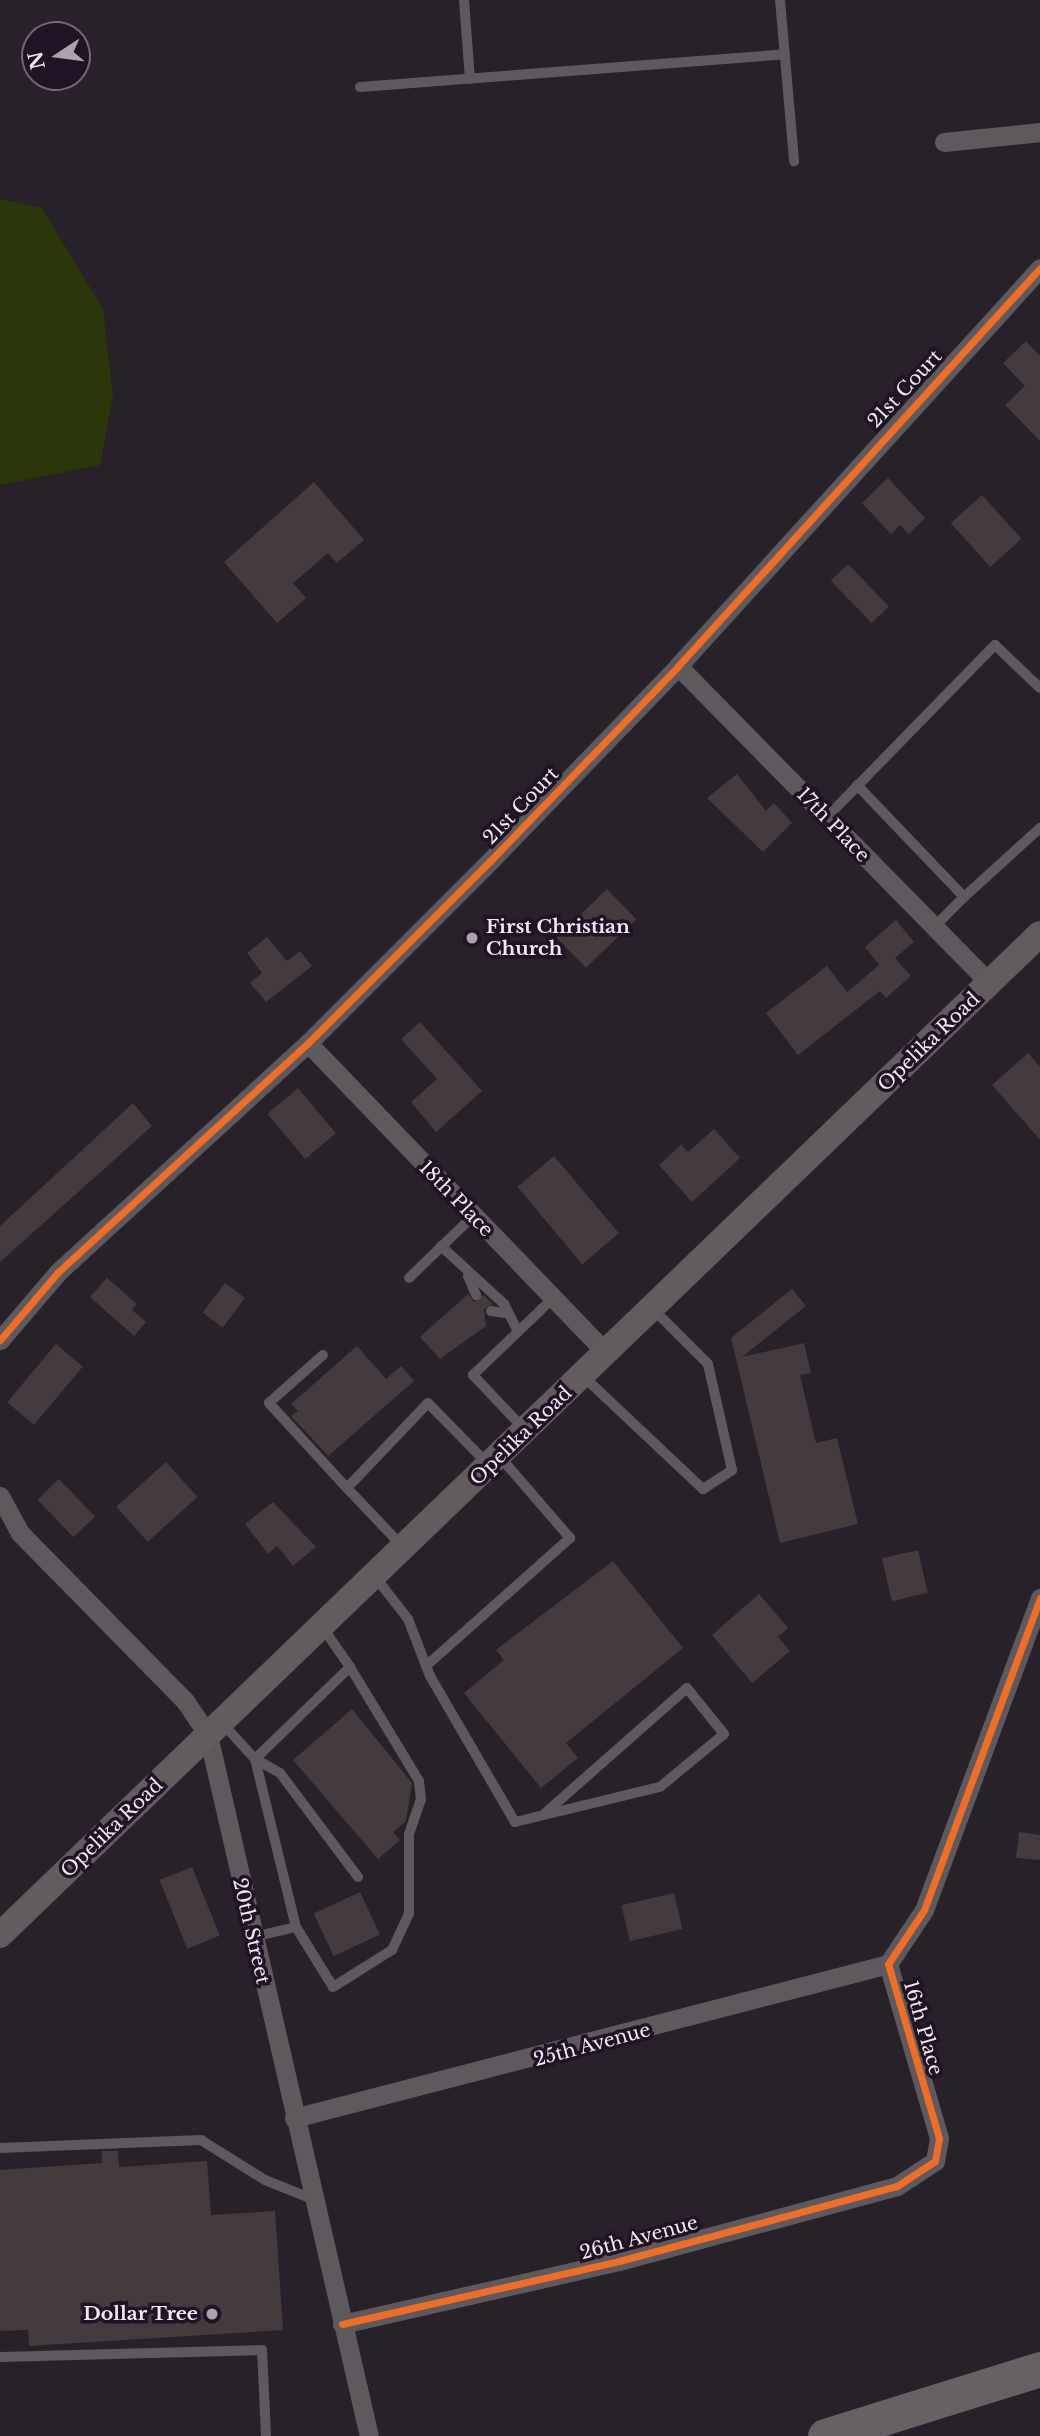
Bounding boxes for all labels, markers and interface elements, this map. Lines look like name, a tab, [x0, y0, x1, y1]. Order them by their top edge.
north arrow	[21, 21, 91, 91]
text: N	[24, 49, 50, 72]
street label: 21st Court	[863, 345, 947, 433]
street label: 21st Court	[479, 763, 563, 849]
street label: 17th Place	[792, 783, 874, 867]
place label: First Christian Church	[486, 916, 630, 960]
marker: First Christian Church	[464, 930, 480, 946]
street label: Opelika Road	[873, 988, 985, 1096]
street label: 18th Place	[414, 1156, 498, 1242]
street label: Opelika Road	[465, 1382, 577, 1490]
street label: Opelika Road	[56, 1774, 168, 1882]
street label: 20th Street	[228, 1876, 274, 1986]
street label: 16th Place	[899, 1978, 947, 2078]
street label: 25th Avenue	[531, 2018, 653, 2072]
street label: 26th Avenue	[577, 2211, 701, 2265]
place label: Dollar Tree	[82, 2303, 198, 2325]
marker: Dollar Tree	[204, 2306, 220, 2322]

